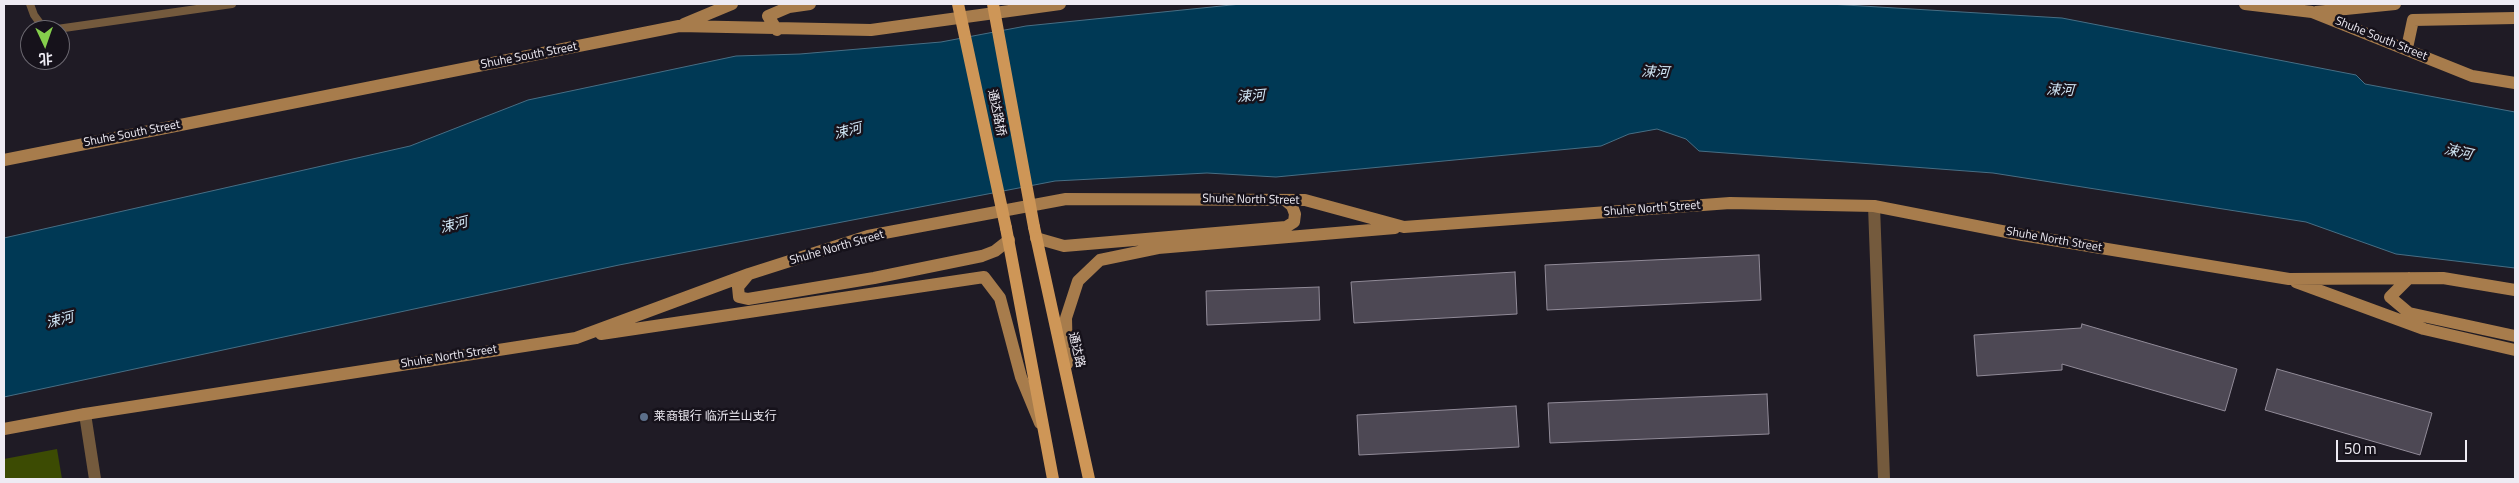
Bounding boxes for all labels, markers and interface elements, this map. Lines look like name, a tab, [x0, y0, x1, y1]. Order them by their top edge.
street label: Shuhe South Street	[2333, 14, 2429, 64]
north arrow	[20, 20, 70, 70]
street label: Shuhe South Street	[480, 40, 578, 72]
text: 北	[38, 49, 53, 70]
water label: 涑河	[1641, 64, 1669, 82]
water label: 涑河	[2046, 82, 2074, 100]
street label: 通达路桥	[984, 88, 1008, 138]
water label: 涑河	[1236, 88, 1266, 106]
street label: Shuhe South Street	[83, 118, 181, 150]
water label: 涑河	[832, 120, 864, 144]
water label: 涑河	[2442, 142, 2474, 164]
street label: Shuhe North Street	[1202, 192, 1300, 208]
street label: Shuhe North Street	[1603, 198, 1701, 220]
water label: 涑河	[438, 214, 470, 238]
street label: Shuhe North Street	[2005, 224, 2103, 256]
street label: Shuhe North Street	[788, 228, 886, 268]
water label: 涑河	[44, 309, 76, 333]
street label: 通达路	[1065, 331, 1087, 369]
street label: Shuhe North Street	[400, 342, 498, 372]
place label: 莱商银行 临沂兰山支行	[654, 410, 777, 424]
marker: 莱商银行 临沂兰山支行	[638, 411, 650, 423]
scale bar	[2339, 430, 2470, 462]
text: 50 m	[2344, 437, 2377, 460]

